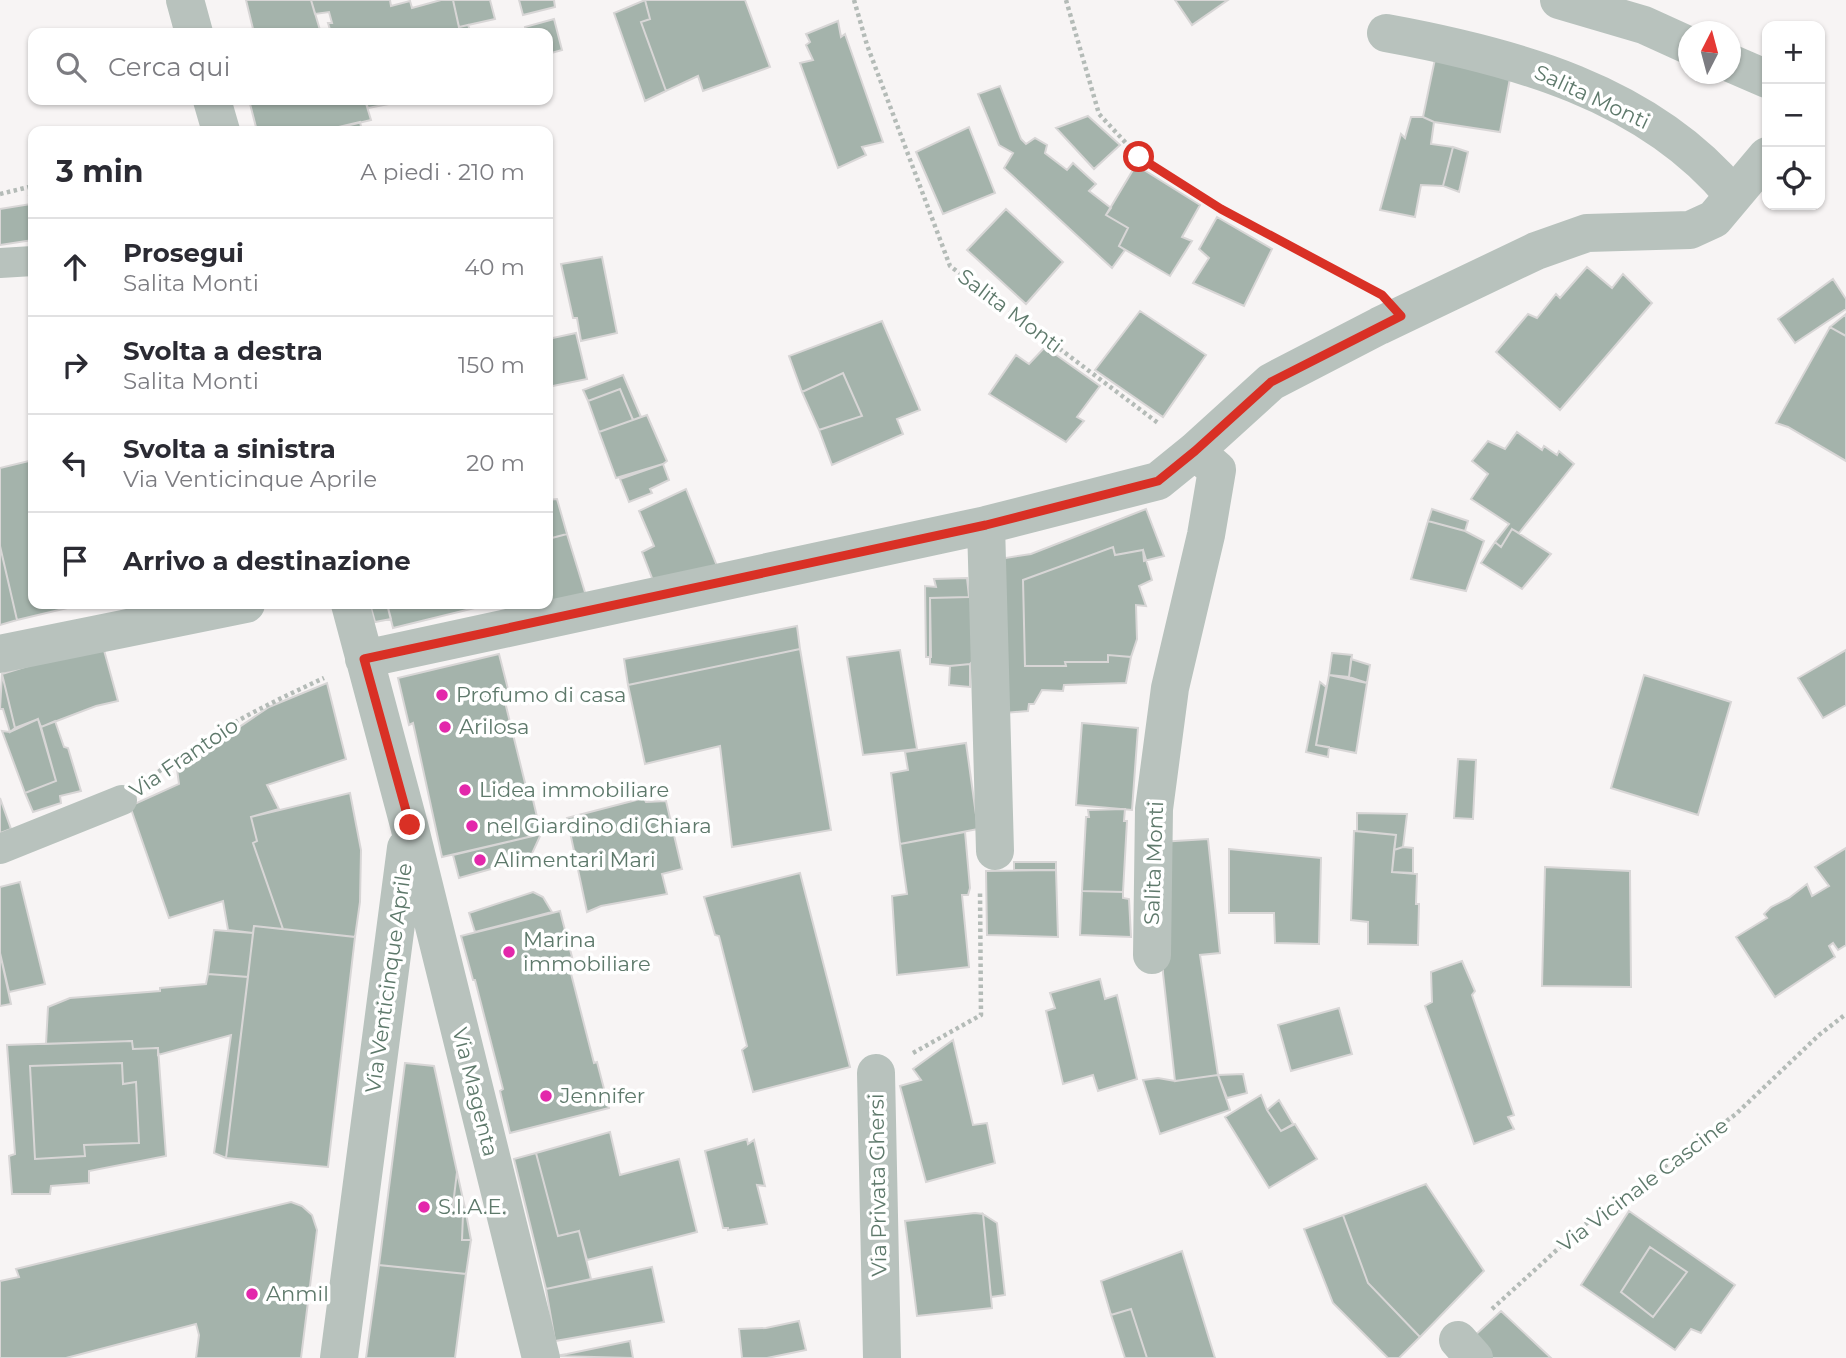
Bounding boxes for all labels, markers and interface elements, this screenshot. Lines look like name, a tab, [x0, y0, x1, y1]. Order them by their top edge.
north arrow	[1678, 21, 1741, 84]
map controls	[1762, 21, 1825, 210]
button: +	[1762, 21, 1825, 84]
search box	[28, 28, 553, 105]
icon: search	[52, 48, 90, 86]
text: Cerca qui	[108, 51, 231, 83]
street label: Salita Monti	[1531, 59, 1654, 134]
button: −	[1762, 84, 1825, 147]
route start	[1123, 141, 1154, 172]
button: locate	[1762, 147, 1825, 210]
text: 3 min	[56, 153, 143, 190]
text: A piedi · 210 m	[360, 158, 525, 186]
text: Prosegui	[123, 237, 244, 269]
icon: ahead	[56, 248, 94, 286]
text: 40 m	[464, 253, 525, 281]
street label: Salita Monti	[953, 263, 1067, 358]
text: Salita Monti	[123, 269, 259, 297]
text: Svolta a destra	[123, 335, 323, 367]
icon: right	[56, 346, 94, 384]
text: 150 m	[458, 351, 525, 379]
text: Salita Monti	[123, 367, 259, 395]
text: Svolta a sinistra	[123, 433, 336, 465]
icon: left	[56, 444, 94, 482]
text: 20 m	[466, 449, 525, 477]
text: Via Venticinque Aprile	[123, 465, 377, 493]
icon: arrive	[56, 542, 94, 580]
text: Arrivo a destinazione	[123, 545, 411, 577]
place label: Profumo di casa	[456, 682, 626, 707]
marker: Profumo di casa	[434, 687, 450, 703]
street label: Via Frantoio	[125, 712, 243, 803]
place label: Arilosa	[459, 714, 529, 739]
marker: Arilosa	[437, 719, 453, 735]
place label: Lidea immobiliare	[479, 777, 669, 802]
marker: Lidea immobiliare	[457, 782, 473, 798]
street label: Salita Monti	[1139, 801, 1168, 925]
route end	[394, 809, 425, 840]
place label: nel Giardino di Chiara	[486, 813, 712, 838]
marker: nel Giardino di Chiara	[464, 818, 480, 834]
place label: Alimentari Mari	[494, 847, 656, 872]
marker: Alimentari Mari	[472, 852, 488, 868]
street label: Via Venticinque Aprile	[360, 861, 417, 1095]
place label: Marina immobiliare	[523, 927, 651, 976]
marker: Marina immobiliare	[501, 944, 517, 960]
street label: Via Magenta	[447, 1025, 504, 1159]
place label: Jennifer	[559, 1083, 645, 1108]
marker: Jennifer	[538, 1088, 554, 1104]
street label: Via Privata Ghersi	[863, 1093, 892, 1277]
street label: Via Vicinale Cascine	[1552, 1112, 1733, 1257]
place label: S.I.A.E.	[438, 1194, 506, 1219]
marker: S.I.A.E.	[416, 1199, 432, 1215]
place label: Anmil	[266, 1281, 329, 1306]
marker: Anmil	[244, 1286, 260, 1302]

